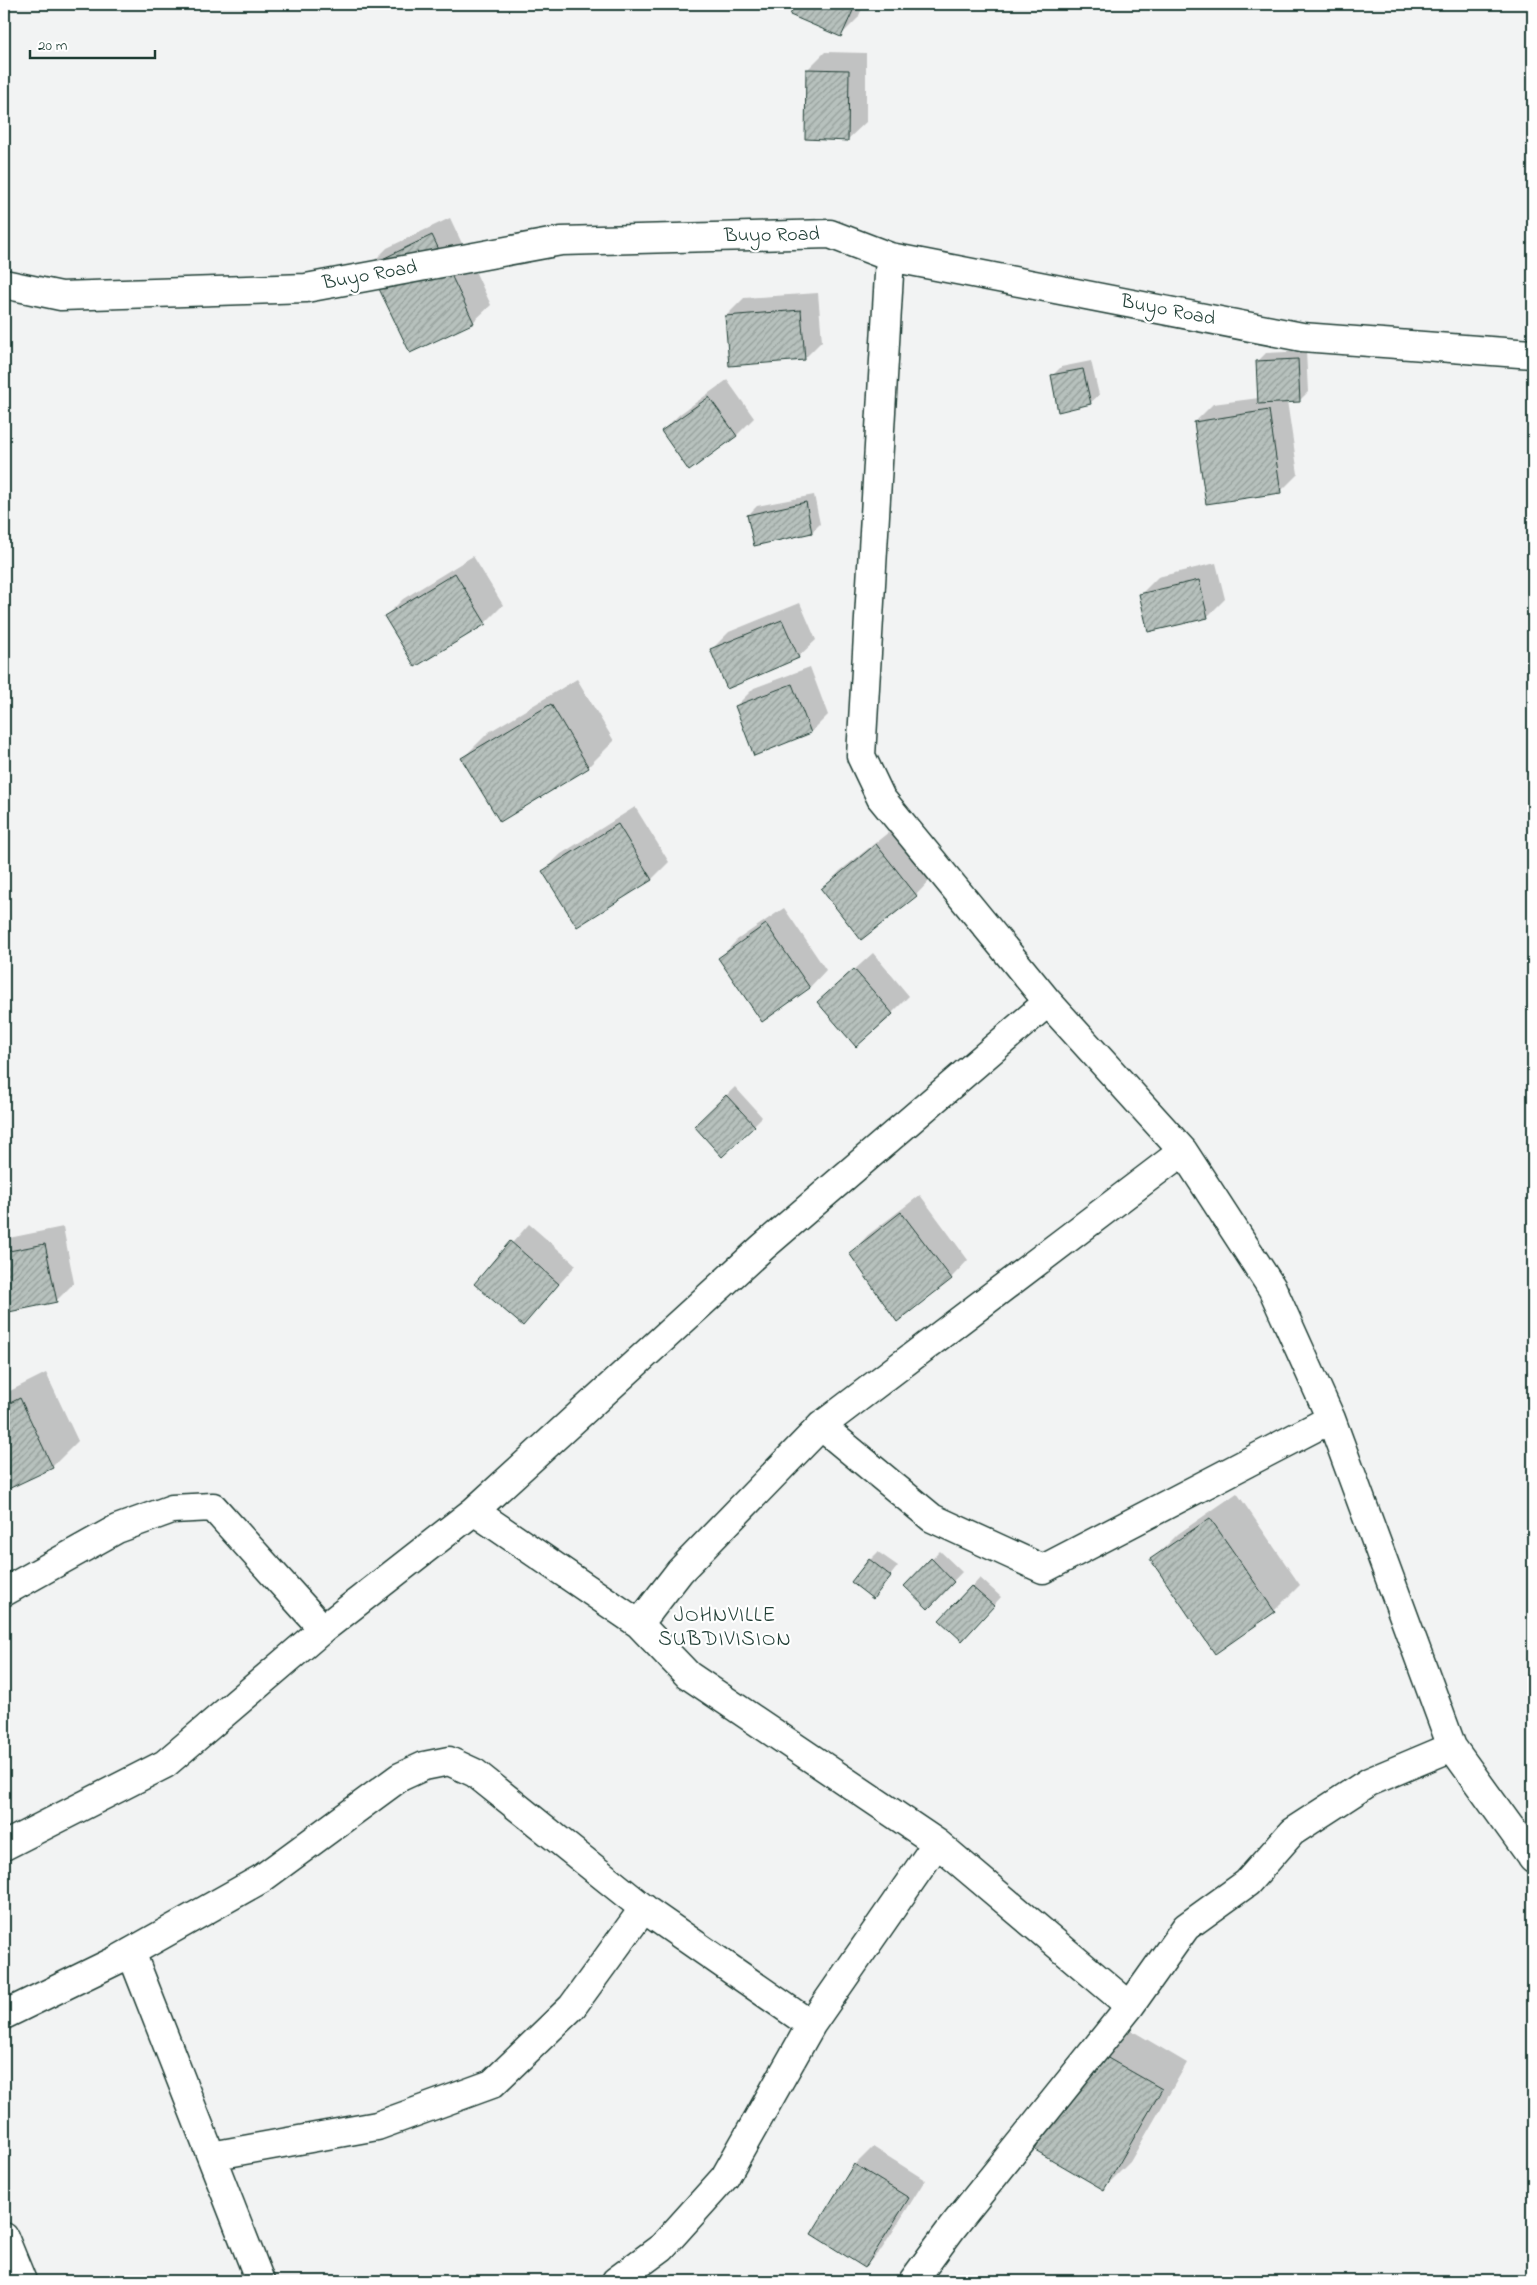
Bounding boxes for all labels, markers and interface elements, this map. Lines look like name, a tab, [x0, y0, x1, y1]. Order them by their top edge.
scale bar	[30, 28, 155, 60]
text: 20 m	[38, 35, 68, 57]
street label: Buyo Road	[723, 221, 820, 251]
street label: Buyo Road	[319, 253, 420, 299]
street label: Buyo Road	[1117, 287, 1218, 334]
district label: JOHNVILLE SUBDIVISION	[658, 1601, 792, 1655]

